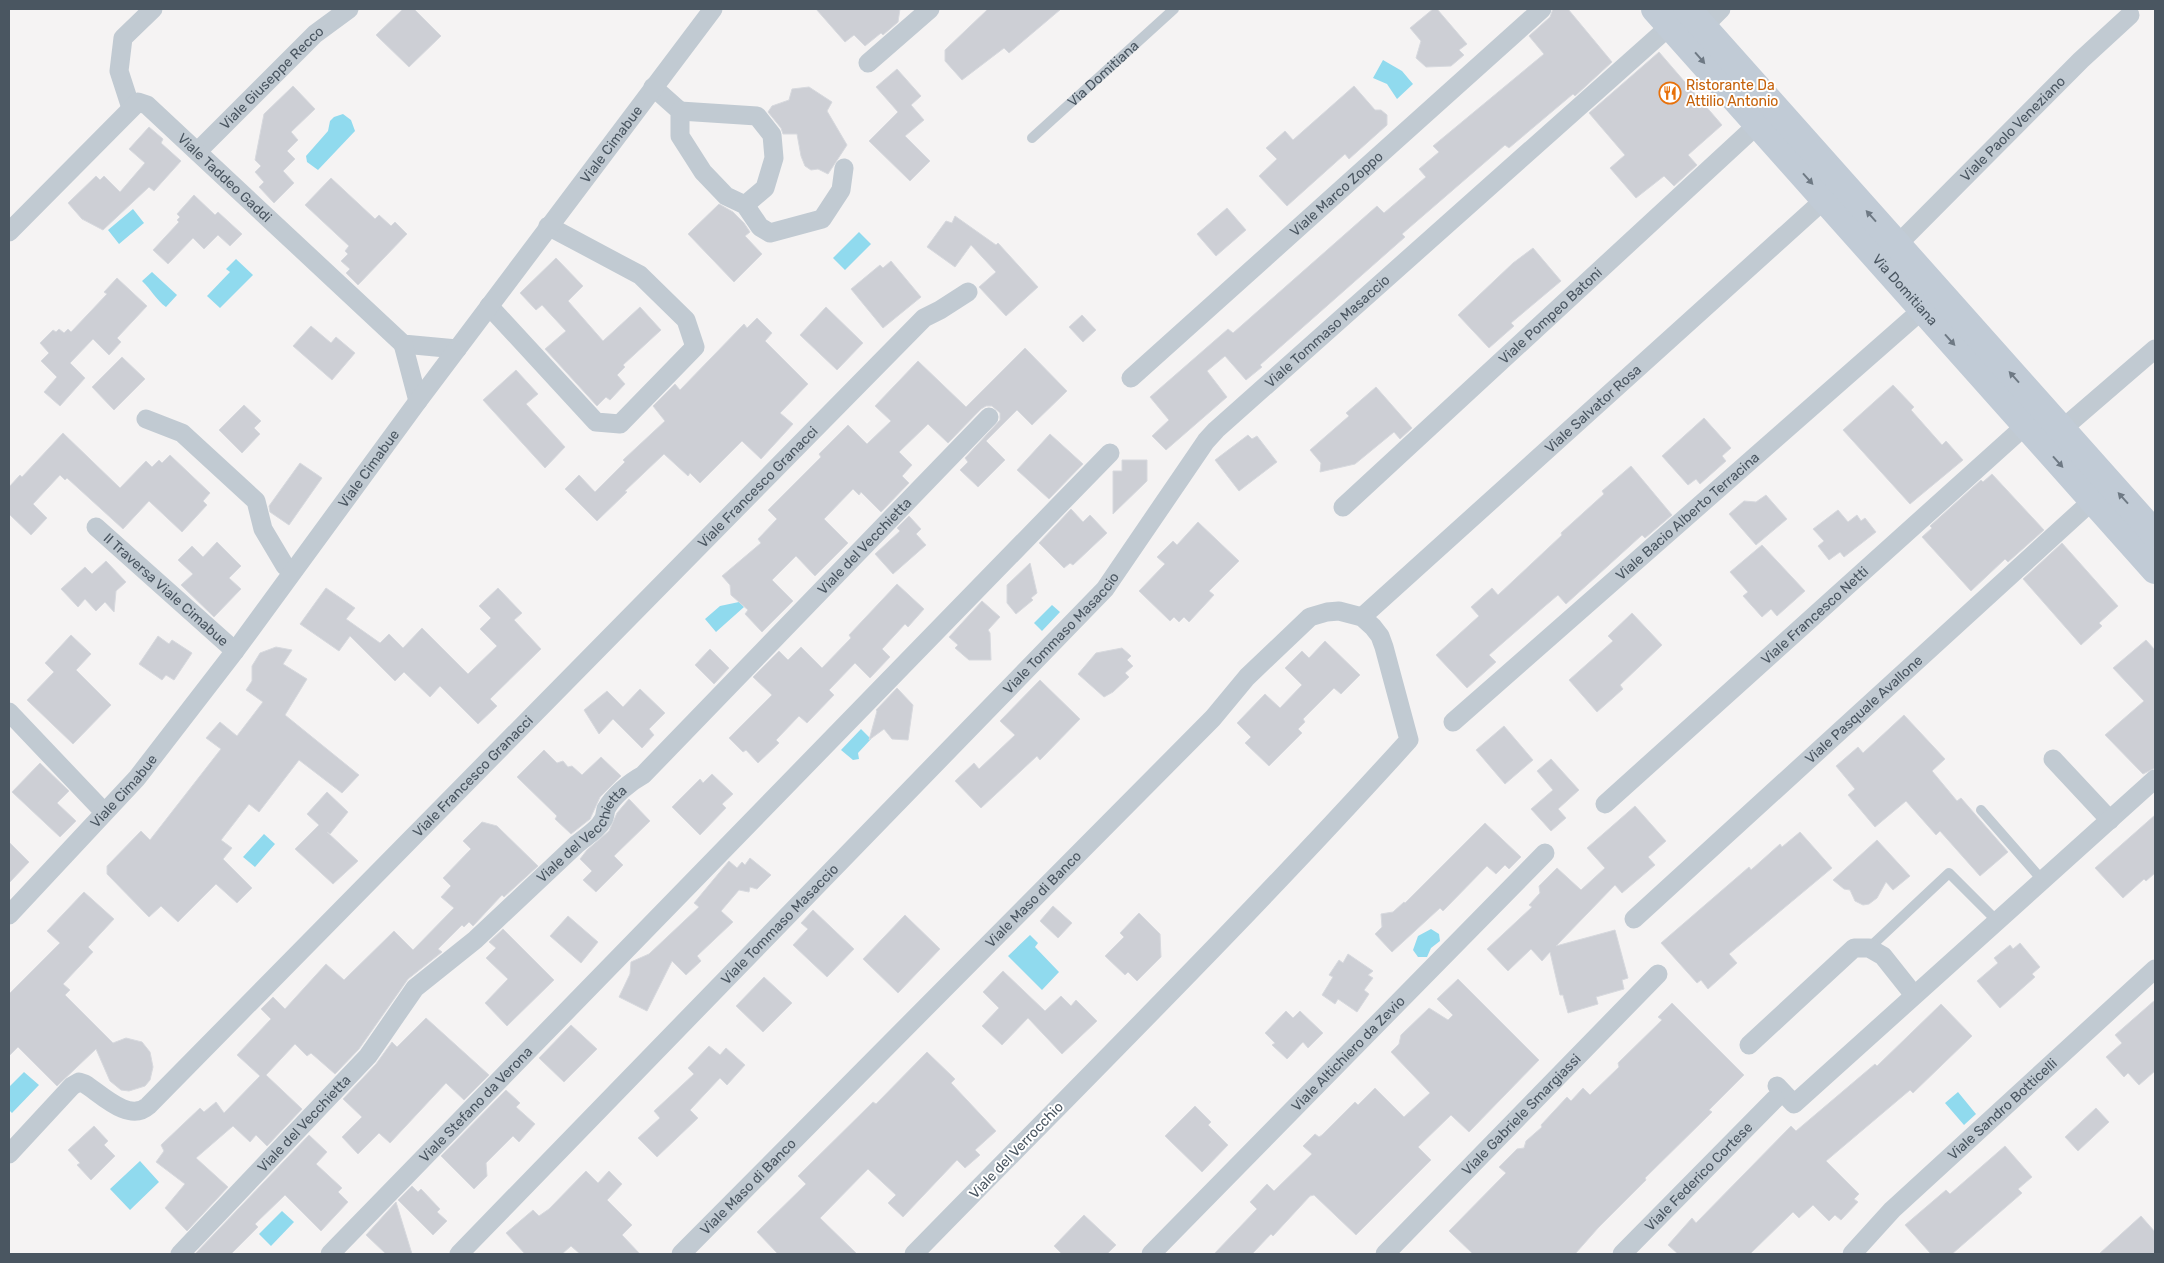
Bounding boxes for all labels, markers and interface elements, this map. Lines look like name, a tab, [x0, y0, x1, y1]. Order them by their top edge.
street label: Viale Giuseppe Recco	[216, 23, 327, 133]
street label: Via Domitiana	[1064, 37, 1142, 110]
one-way arrow	[1694, 51, 1705, 64]
street label: Viale Paolo Veneziano	[1957, 73, 2069, 185]
place label: Ristorante Da Attilio Antonio	[1686, 77, 1778, 110]
restaurant icon: Ristorante Da Attilio Antonio	[1658, 81, 1682, 105]
street label: Viale Cimabue	[577, 102, 646, 187]
street label: Viale Taddeo Gaddi	[174, 130, 275, 226]
street label: Viale Marco Zoppo	[1287, 148, 1387, 240]
one-way arrow	[1802, 173, 1813, 186]
one-way arrow	[1866, 210, 1877, 223]
street label: Via Domitiana	[1868, 251, 1941, 329]
street label: Viale Pompeo Batoni	[1495, 264, 1606, 368]
street label: Viale Tommaso Masaccio	[1262, 271, 1393, 391]
one-way arrow	[1944, 334, 1956, 346]
street label: Viale Salvator Rosa	[1541, 361, 1645, 457]
one-way arrow	[2009, 370, 2020, 383]
street label: Viale Francesco Granacci	[694, 423, 822, 552]
street label: Viale Cimabue	[335, 426, 403, 511]
street label: Viale Bacio Alberto Terracina	[1612, 449, 1763, 584]
one-way arrow	[2052, 455, 2064, 467]
one-way arrow	[2117, 492, 2129, 504]
street label: Viale del Vecchietta	[814, 494, 915, 598]
street label: II Traversa Viale Cimabue	[100, 530, 232, 650]
street label: Viale Francesco Netti	[1758, 563, 1872, 668]
street label: Viale Tommaso Masaccio	[1000, 569, 1123, 698]
street label: Viale Pasquale Avallone	[1802, 652, 1926, 768]
street label: Viale Francesco Granacci	[410, 712, 537, 841]
street label: Viale Cimabue	[87, 751, 161, 831]
street label: Viale del Vecchietta	[533, 782, 630, 887]
street label: Viale Maso di Banco	[982, 848, 1085, 951]
street label: Viale Tommaso Masaccio	[718, 861, 842, 988]
street label: Viale Altichiero da Zevio	[1288, 993, 1409, 1115]
street label: Viale Stefano da Verona	[416, 1043, 536, 1166]
street label: Viale Gabriele Smargiassi	[1458, 1050, 1584, 1179]
street label: Viale Sandro Botticelli	[1944, 1055, 2061, 1164]
street label: Viale del Vecchietta	[254, 1072, 354, 1176]
street label: Viale del Verrocchio	[966, 1098, 1067, 1202]
street label: Viale Federico Cortese	[1642, 1119, 1756, 1235]
street label: Viale Maso di Banco	[697, 1135, 800, 1239]

